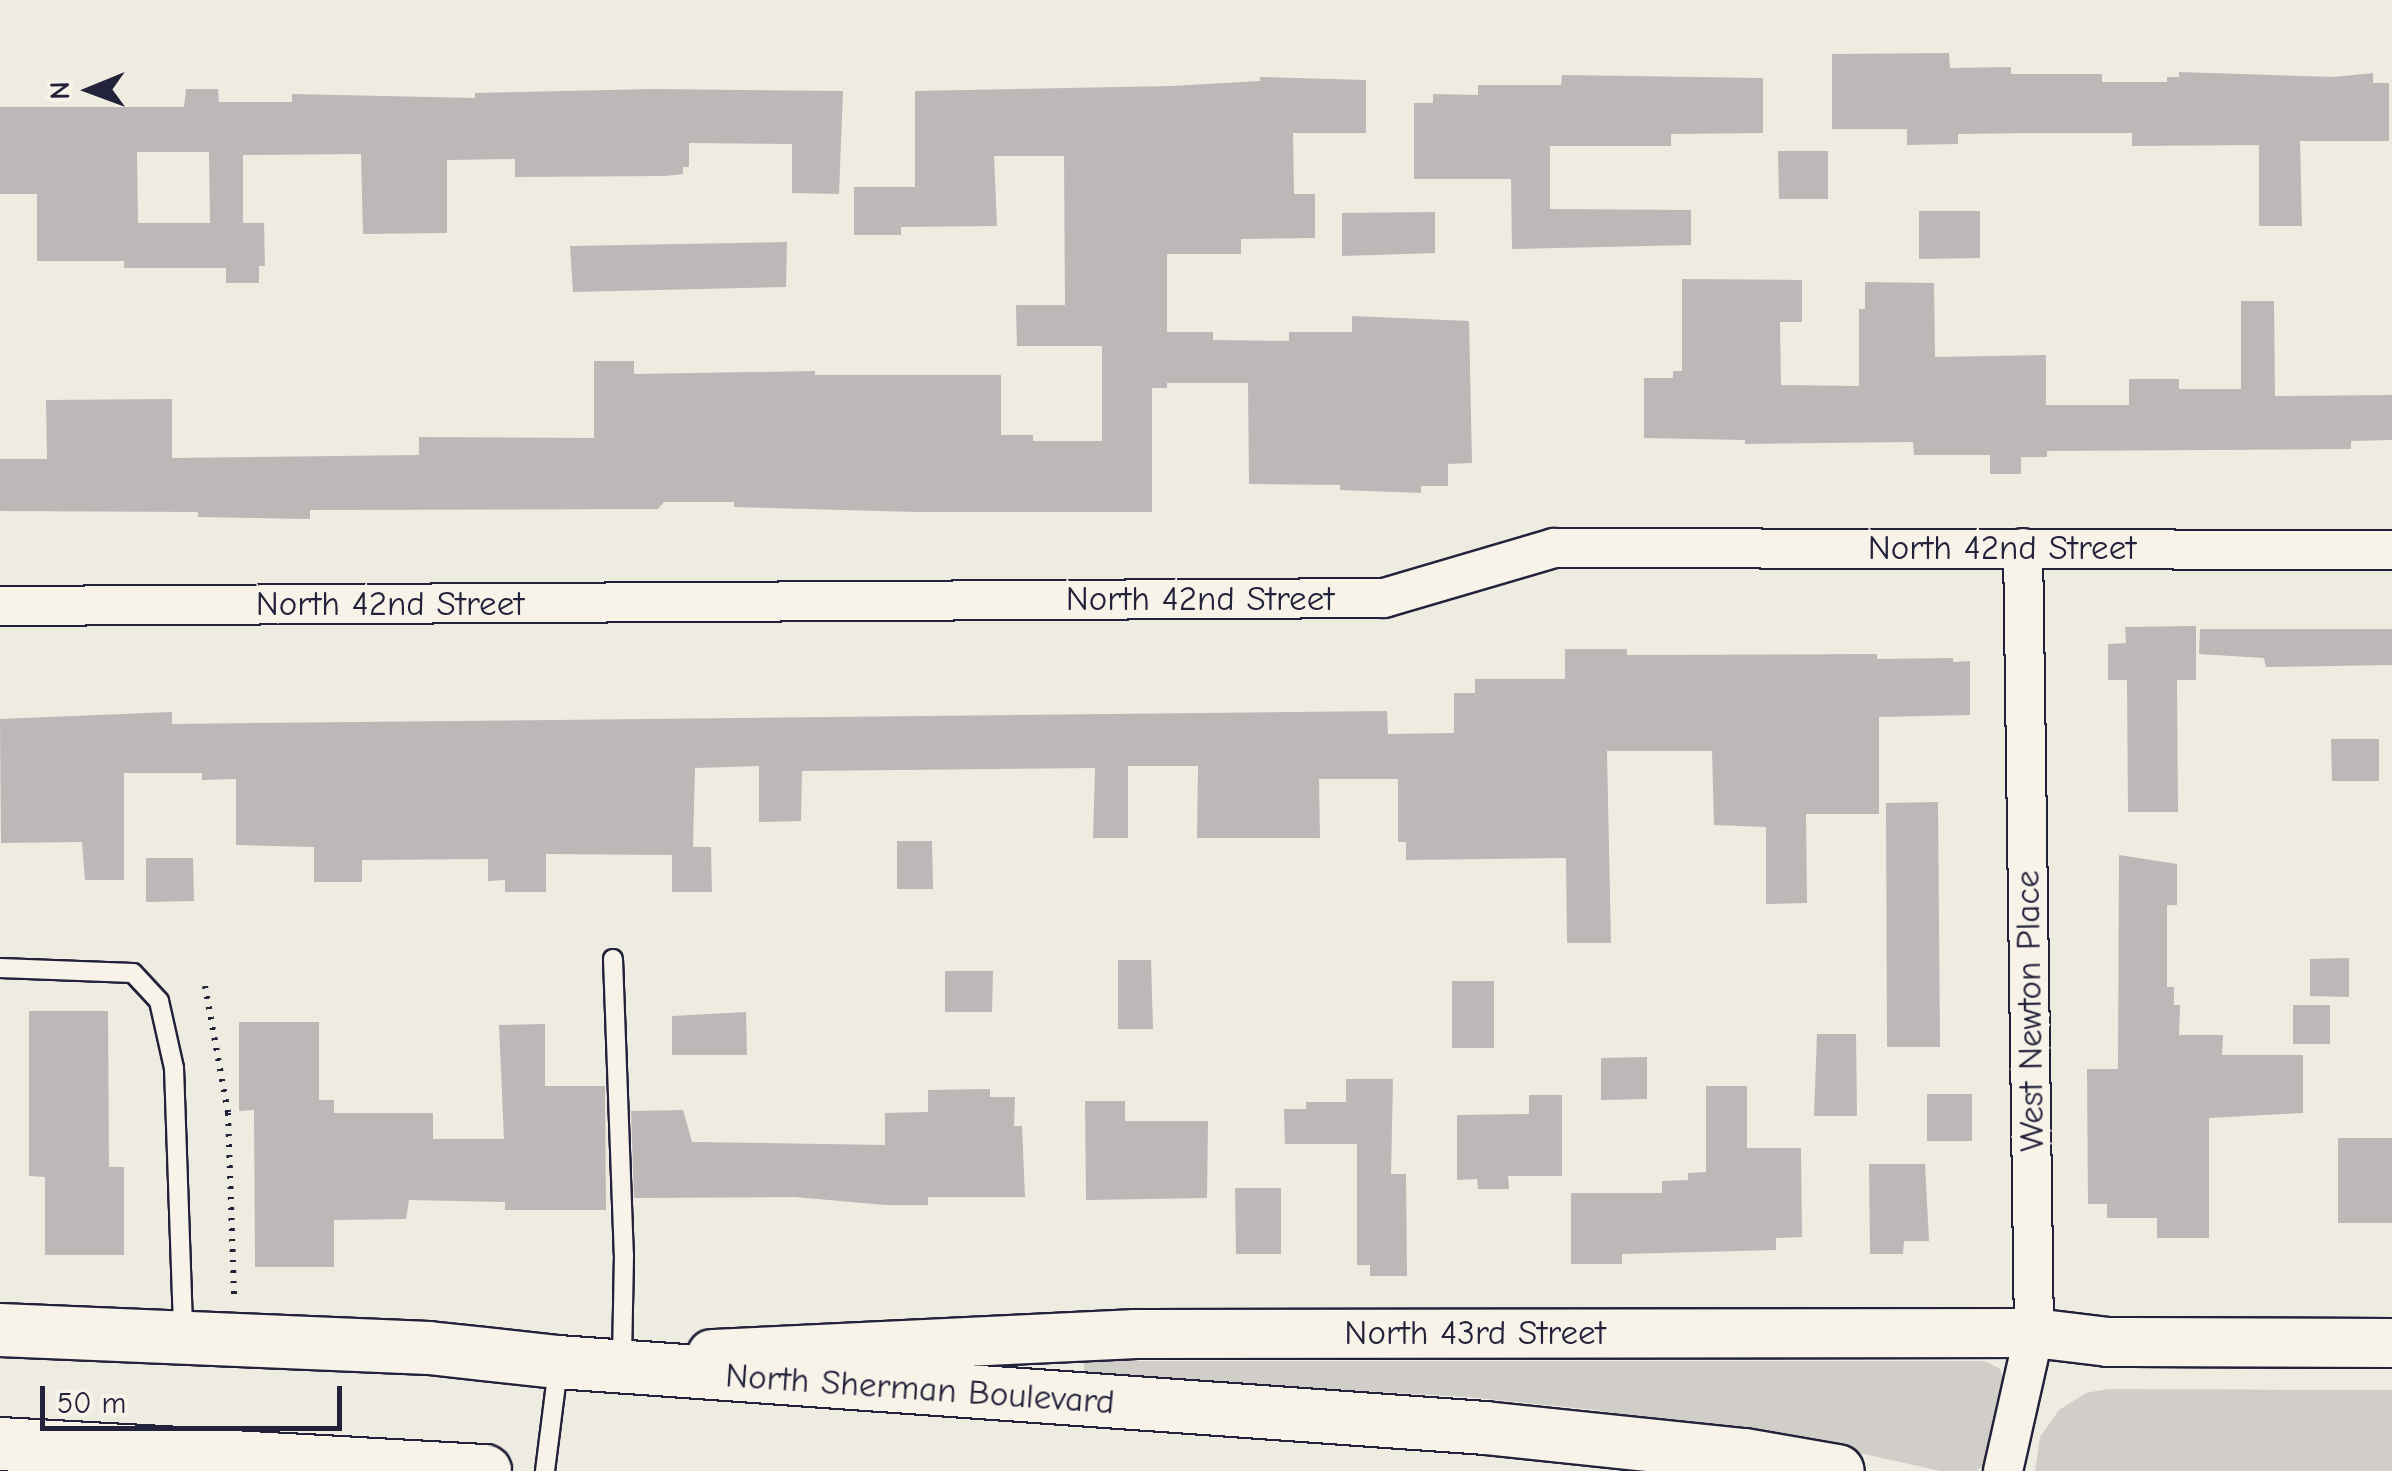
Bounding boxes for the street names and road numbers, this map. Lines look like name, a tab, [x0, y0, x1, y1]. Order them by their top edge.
street label: North 42nd Street	[1868, 527, 2136, 569]
street label: North 42nd Street	[1066, 578, 1334, 620]
street label: North 42nd Street	[256, 583, 524, 625]
street label: West Newton Place	[2007, 870, 2053, 1152]
street label: North 43rd Street	[1344, 1312, 1606, 1354]
street label: North Sherman Boulevard	[724, 1354, 1116, 1424]

